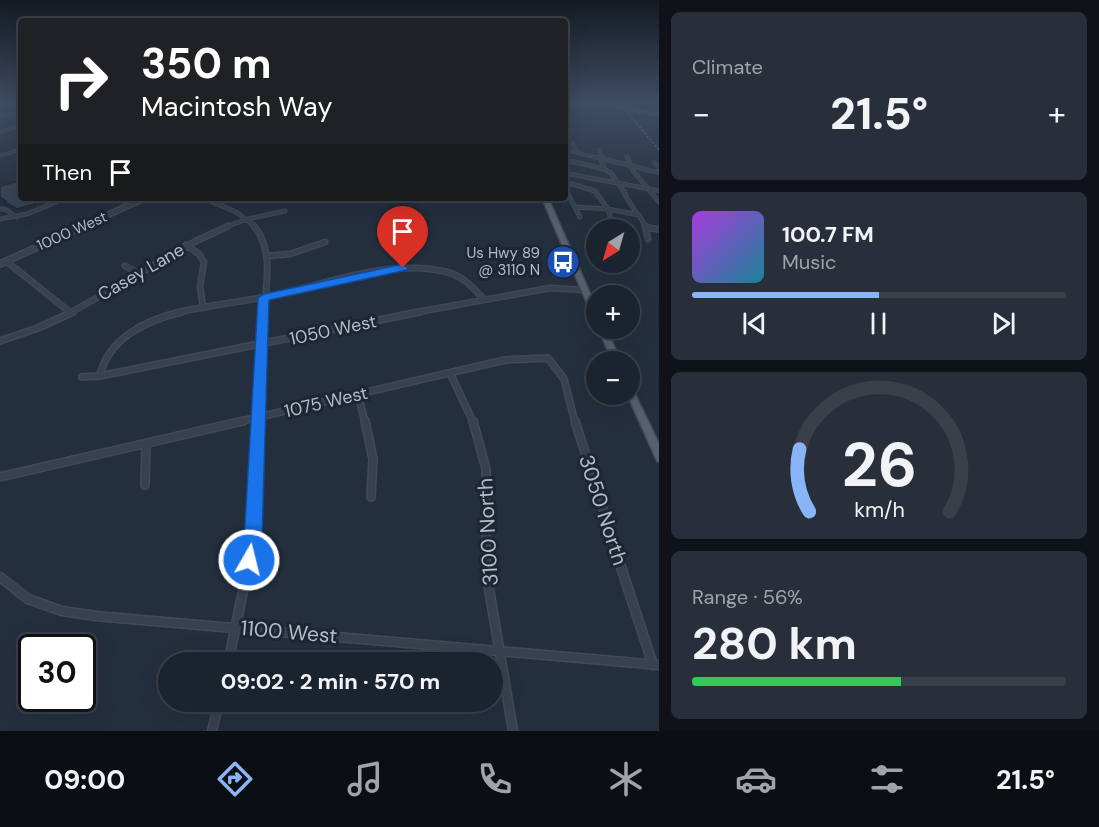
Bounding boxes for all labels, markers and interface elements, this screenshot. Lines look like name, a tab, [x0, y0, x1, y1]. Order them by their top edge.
text: 350 m	[141, 36, 271, 91]
icon: right	[42, 42, 120, 120]
text: Climate	[692, 54, 763, 80]
text: 21.5°	[830, 84, 928, 143]
text: Macintosh Way	[141, 89, 332, 124]
text: −	[692, 92, 710, 135]
text: +	[1048, 92, 1066, 135]
icon: arrive	[104, 156, 137, 189]
text: Then	[42, 158, 92, 187]
pin	[377, 206, 428, 268]
street label: 1000 West	[34, 207, 110, 255]
icon: arrive	[386, 215, 419, 248]
north arrow	[586, 219, 640, 273]
map controls	[586, 219, 640, 405]
text: 100.7 FM	[782, 220, 874, 249]
street label: Casey Lane	[93, 238, 189, 306]
place label: Us Hwy 89 @ 3110 N	[467, 243, 540, 280]
bus stop icon: Us Hwy 89 @ 3110 N	[545, 244, 581, 280]
text: Music	[782, 249, 837, 275]
button: +	[586, 285, 640, 339]
icon: previous	[738, 307, 771, 340]
icon: pause	[862, 307, 895, 340]
icon: next	[987, 307, 1020, 340]
street label: 1050 West	[287, 309, 379, 351]
button: −	[586, 351, 640, 405]
street label: 1075 West	[282, 381, 370, 423]
text: 26	[841, 425, 917, 506]
street label: 3050 North	[572, 451, 634, 569]
street label: 3100 North	[471, 477, 505, 587]
text: km/h	[854, 497, 904, 525]
position arrow	[217, 528, 281, 592]
text: Range · 56%	[692, 584, 803, 610]
street label: 1100 West	[240, 614, 338, 650]
text: 280 km	[692, 614, 857, 673]
speed limit sign: 30	[18, 634, 96, 712]
text: 09:02 · 2 min · 570 m	[221, 667, 440, 696]
icon: directions	[214, 758, 256, 800]
icon: music	[344, 758, 386, 800]
icon: phone	[474, 758, 516, 800]
icon: climate	[605, 758, 647, 800]
icon: car	[735, 758, 777, 800]
icon: filters	[866, 758, 908, 800]
text: 09:00	[44, 762, 125, 797]
text: 21.5°	[996, 762, 1055, 797]

